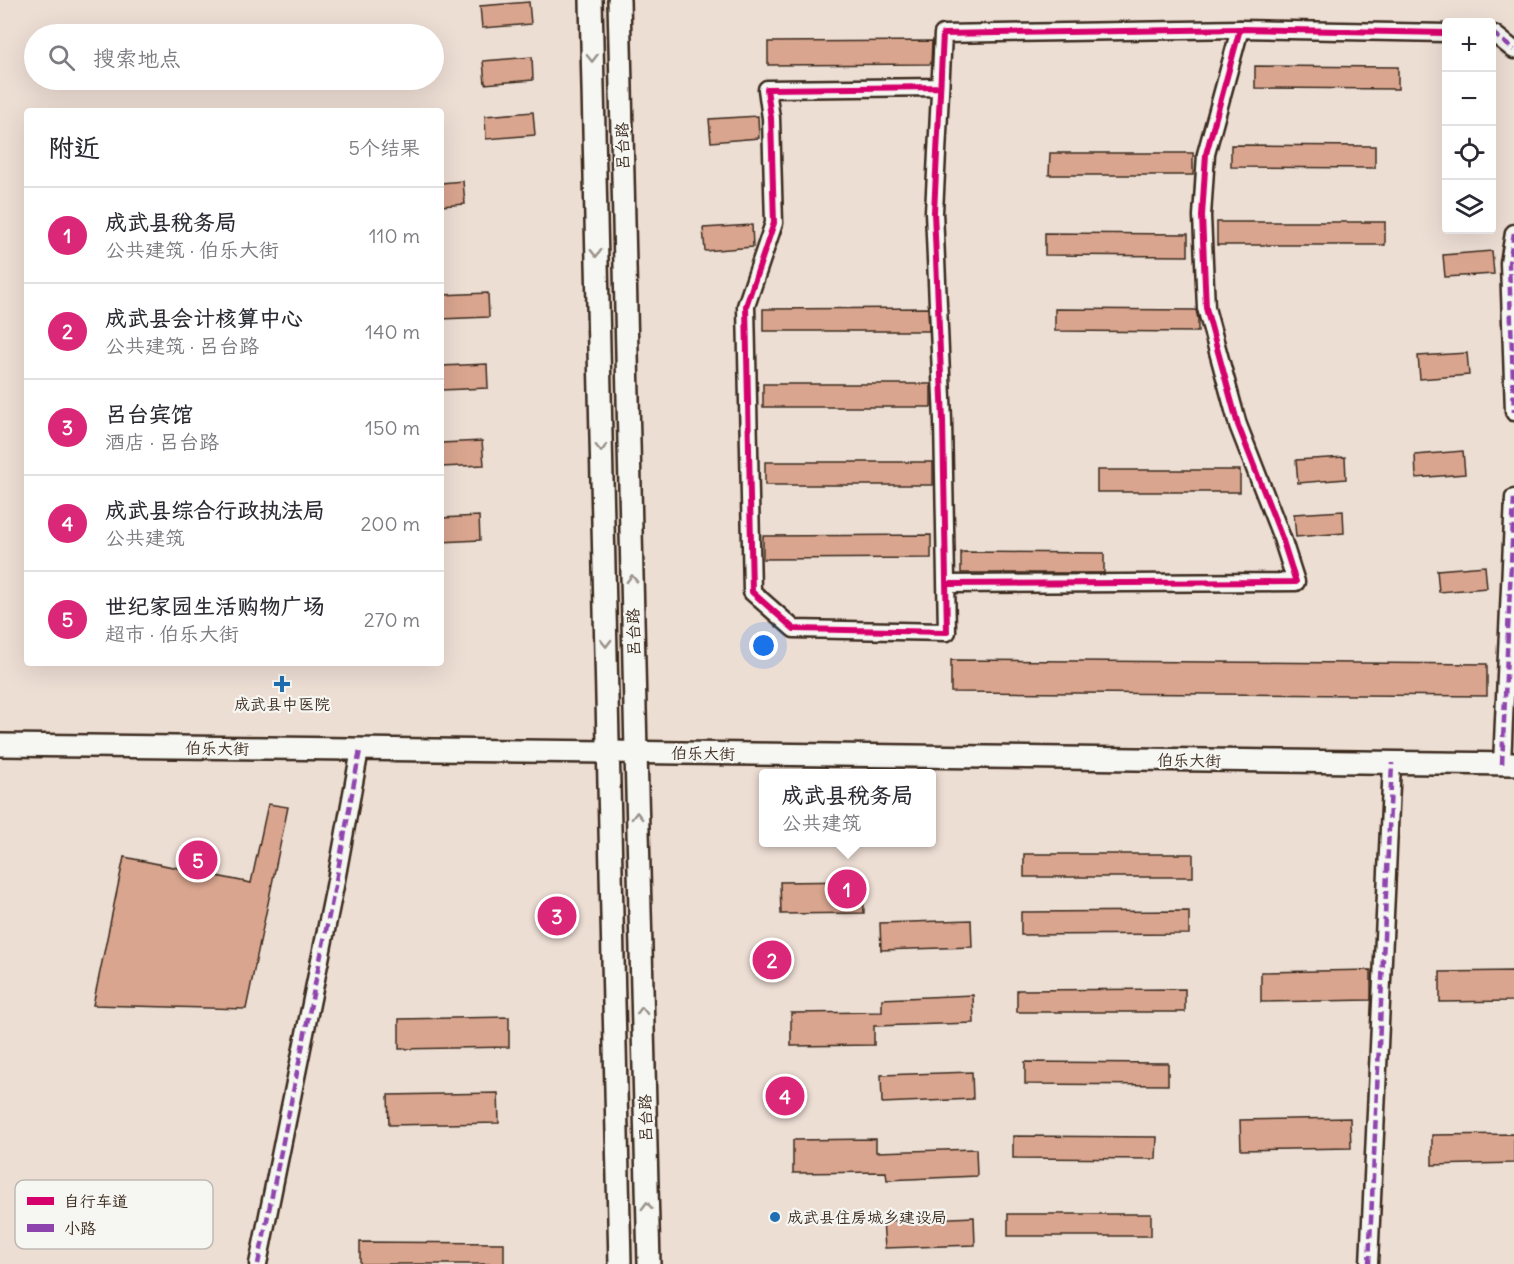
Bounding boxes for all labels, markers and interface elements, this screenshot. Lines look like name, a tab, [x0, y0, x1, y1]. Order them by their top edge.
map controls	[1442, 18, 1496, 234]
button: +	[1442, 18, 1496, 72]
search box	[24, 24, 444, 90]
icon: search	[45, 41, 78, 74]
text: 搜索地点	[93, 44, 181, 72]
one-way arrow	[586, 54, 598, 63]
button: −	[1442, 72, 1496, 126]
street label: 吕台路	[612, 122, 632, 170]
button: locate	[1442, 126, 1496, 180]
text: 附近	[48, 131, 100, 164]
text: 5个结果	[349, 135, 420, 160]
button: layers	[1442, 180, 1496, 234]
text: 成武县税务局	[105, 208, 237, 236]
text: 1	[64, 223, 71, 248]
text: 110 m	[369, 223, 420, 248]
text: 公共建筑 · 伯乐大街	[105, 237, 279, 262]
one-way arrow	[590, 249, 603, 258]
text: 成武县会计核算中心	[105, 304, 303, 332]
text: 2	[62, 319, 73, 344]
text: 140 m	[365, 319, 420, 344]
text: 公共建筑 · 吕台路	[105, 333, 259, 358]
text: 吕台宾馆	[105, 400, 193, 428]
text: 3	[62, 415, 73, 440]
text: 150 m	[365, 415, 420, 440]
text: 酒店 · 吕台路	[105, 429, 219, 454]
one-way arrow	[595, 444, 607, 453]
text: 成武县综合行政执法局	[105, 496, 325, 524]
text: 4	[62, 511, 73, 536]
text: 200 m	[360, 511, 420, 536]
text: 公共建筑	[105, 525, 185, 550]
one-way arrow	[626, 574, 638, 583]
text: 世纪家园生活购物广场	[105, 592, 325, 620]
text: 5	[62, 607, 73, 632]
text: 270 m	[364, 607, 420, 632]
street label: 吕台路	[623, 608, 643, 656]
text: 超市 · 伯乐大街	[105, 621, 239, 646]
your location	[749, 631, 778, 660]
one-way arrow	[599, 639, 612, 648]
marker: 成武县中医院	[273, 675, 291, 693]
place label: 成武县中医院	[234, 694, 330, 714]
street label: 伯乐大街	[185, 737, 249, 759]
street label: 伯乐大街	[671, 742, 735, 764]
street label: 伯乐大街	[1157, 749, 1221, 771]
popup	[759, 769, 936, 847]
text: 成武县税务局	[781, 781, 914, 809]
text: 公共建筑	[781, 810, 861, 835]
one-way arrow	[631, 811, 644, 820]
pin: 5	[178, 838, 218, 882]
pin: 1	[828, 866, 866, 912]
pin: 3	[538, 894, 576, 938]
pin: 2	[752, 938, 792, 982]
one-way arrow	[636, 1006, 649, 1015]
pin: 4	[766, 1074, 804, 1118]
street label: 吕台路	[635, 1094, 655, 1142]
legend	[15, 1180, 213, 1249]
text: 自行车道	[64, 1191, 128, 1211]
one-way arrow	[641, 1201, 654, 1210]
place label: 成武县住房城乡建设局	[787, 1207, 947, 1227]
marker: 成武县住房城乡建设局	[768, 1210, 782, 1224]
text: 小路	[64, 1218, 96, 1238]

